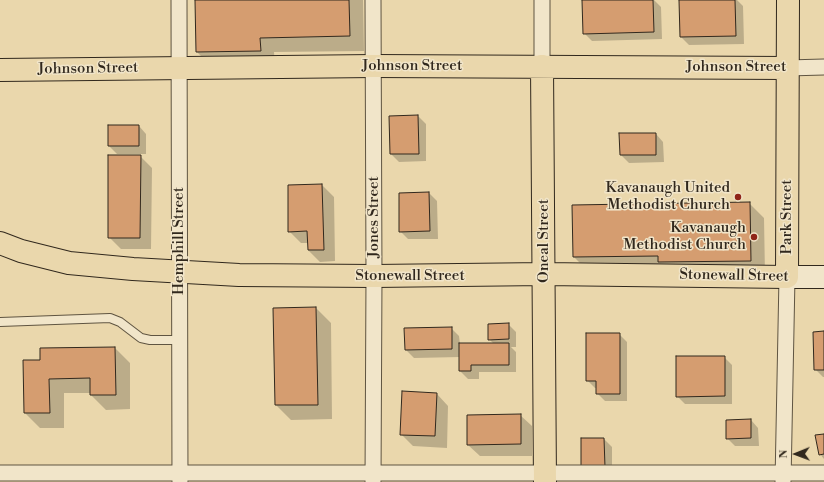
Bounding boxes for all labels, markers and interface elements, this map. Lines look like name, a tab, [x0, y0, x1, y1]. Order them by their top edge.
street label: Johnson Street	[362, 57, 462, 75]
street label: Johnson Street	[686, 58, 786, 76]
street label: Johnson Street	[38, 59, 138, 79]
street label: Jones Street	[365, 176, 383, 258]
place label: Kavanaugh United Methodist Church	[605, 179, 730, 214]
street label: Park Street	[778, 179, 796, 255]
street label: Hemphill Street	[170, 187, 188, 295]
marker: Kavanaugh United Methodist Church	[733, 192, 743, 202]
street label: Oneal Street	[535, 199, 553, 283]
place label: Kavanaugh Methodist Church	[623, 219, 746, 254]
marker: Kavanaugh Methodist Church	[749, 232, 759, 242]
street label: Stonewall Street	[679, 266, 789, 286]
street label: Stonewall Street	[355, 267, 465, 285]
north arrow	[776, 434, 816, 474]
text: N	[777, 450, 791, 459]

